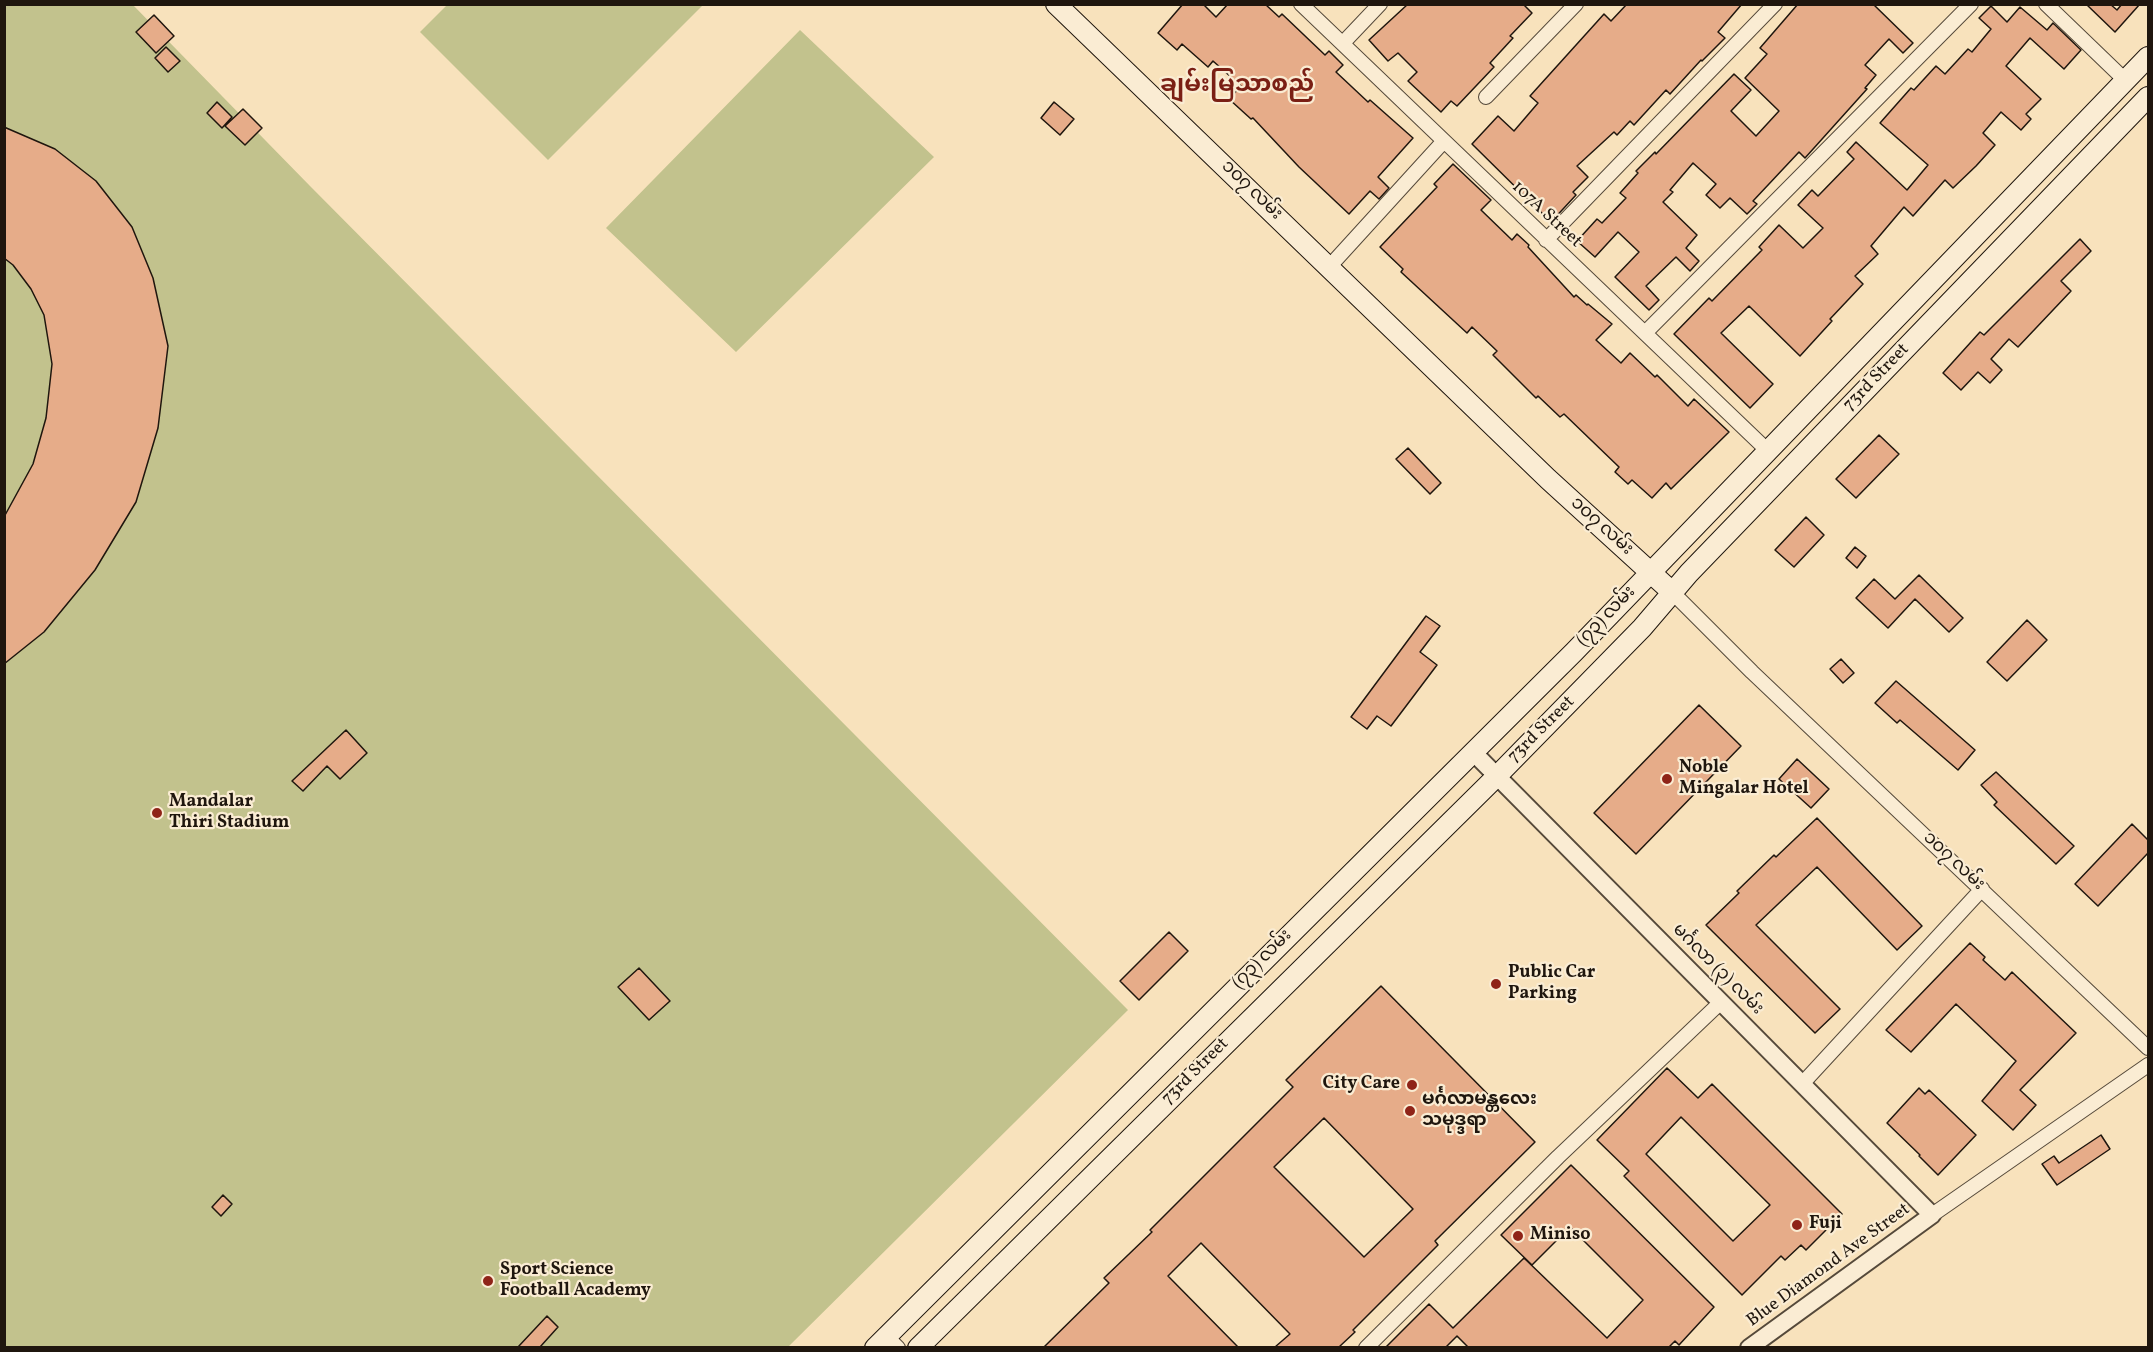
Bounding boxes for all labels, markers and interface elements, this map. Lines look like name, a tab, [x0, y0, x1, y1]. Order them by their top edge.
district label: ချမ်းမြသာစည်	[1160, 73, 1314, 101]
street label: ၁၀၇ လမ်း	[1216, 157, 1286, 225]
street label: 107A Street	[1506, 177, 1586, 253]
street label: 73rd Street	[1839, 340, 1915, 416]
street label: ၁၀၇ လမ်း	[1565, 493, 1637, 561]
street label: (၇၃) လမ်း	[1573, 582, 1641, 652]
street label: 73rd Street	[1504, 692, 1580, 768]
place label: Noble Mingalar Hotel	[1679, 758, 1809, 800]
marker: Noble Mingalar Hotel	[1660, 772, 1674, 786]
place label: Mandalar Thiri Stadium	[169, 792, 289, 834]
marker: Mandalar Thiri Stadium	[150, 806, 164, 820]
street label: ၁၀၇ လမ်း	[1918, 828, 1988, 896]
street label: မင်္ဂလာ (၃) လမ်း	[1667, 920, 1767, 1020]
street label: (၇၃) လမ်း	[1229, 926, 1297, 994]
place label: Public Car Parking	[1508, 963, 1595, 1006]
marker: Public Car Parking	[1489, 977, 1503, 991]
street label: 73rd Street	[1158, 1034, 1234, 1110]
place label: City Care	[1322, 1074, 1400, 1096]
marker: City Care	[1405, 1078, 1419, 1092]
place label: မင်္ဂလာမန္တလေး သမုဒ္ဒရာ	[1422, 1090, 1537, 1132]
marker: မင်္ဂလာမန္တလေး သမုဒ္ဒရာ	[1403, 1104, 1417, 1118]
street label: Blue Diamond Ave Street	[1743, 1199, 1915, 1333]
place label: Fuji	[1809, 1214, 1842, 1236]
marker: Fuji	[1790, 1218, 1804, 1232]
place label: Miniso	[1530, 1225, 1591, 1247]
marker: Miniso	[1511, 1229, 1525, 1243]
place label: Sport Science Football Academy	[500, 1260, 651, 1302]
marker: Sport Science Football Academy	[481, 1274, 495, 1288]

